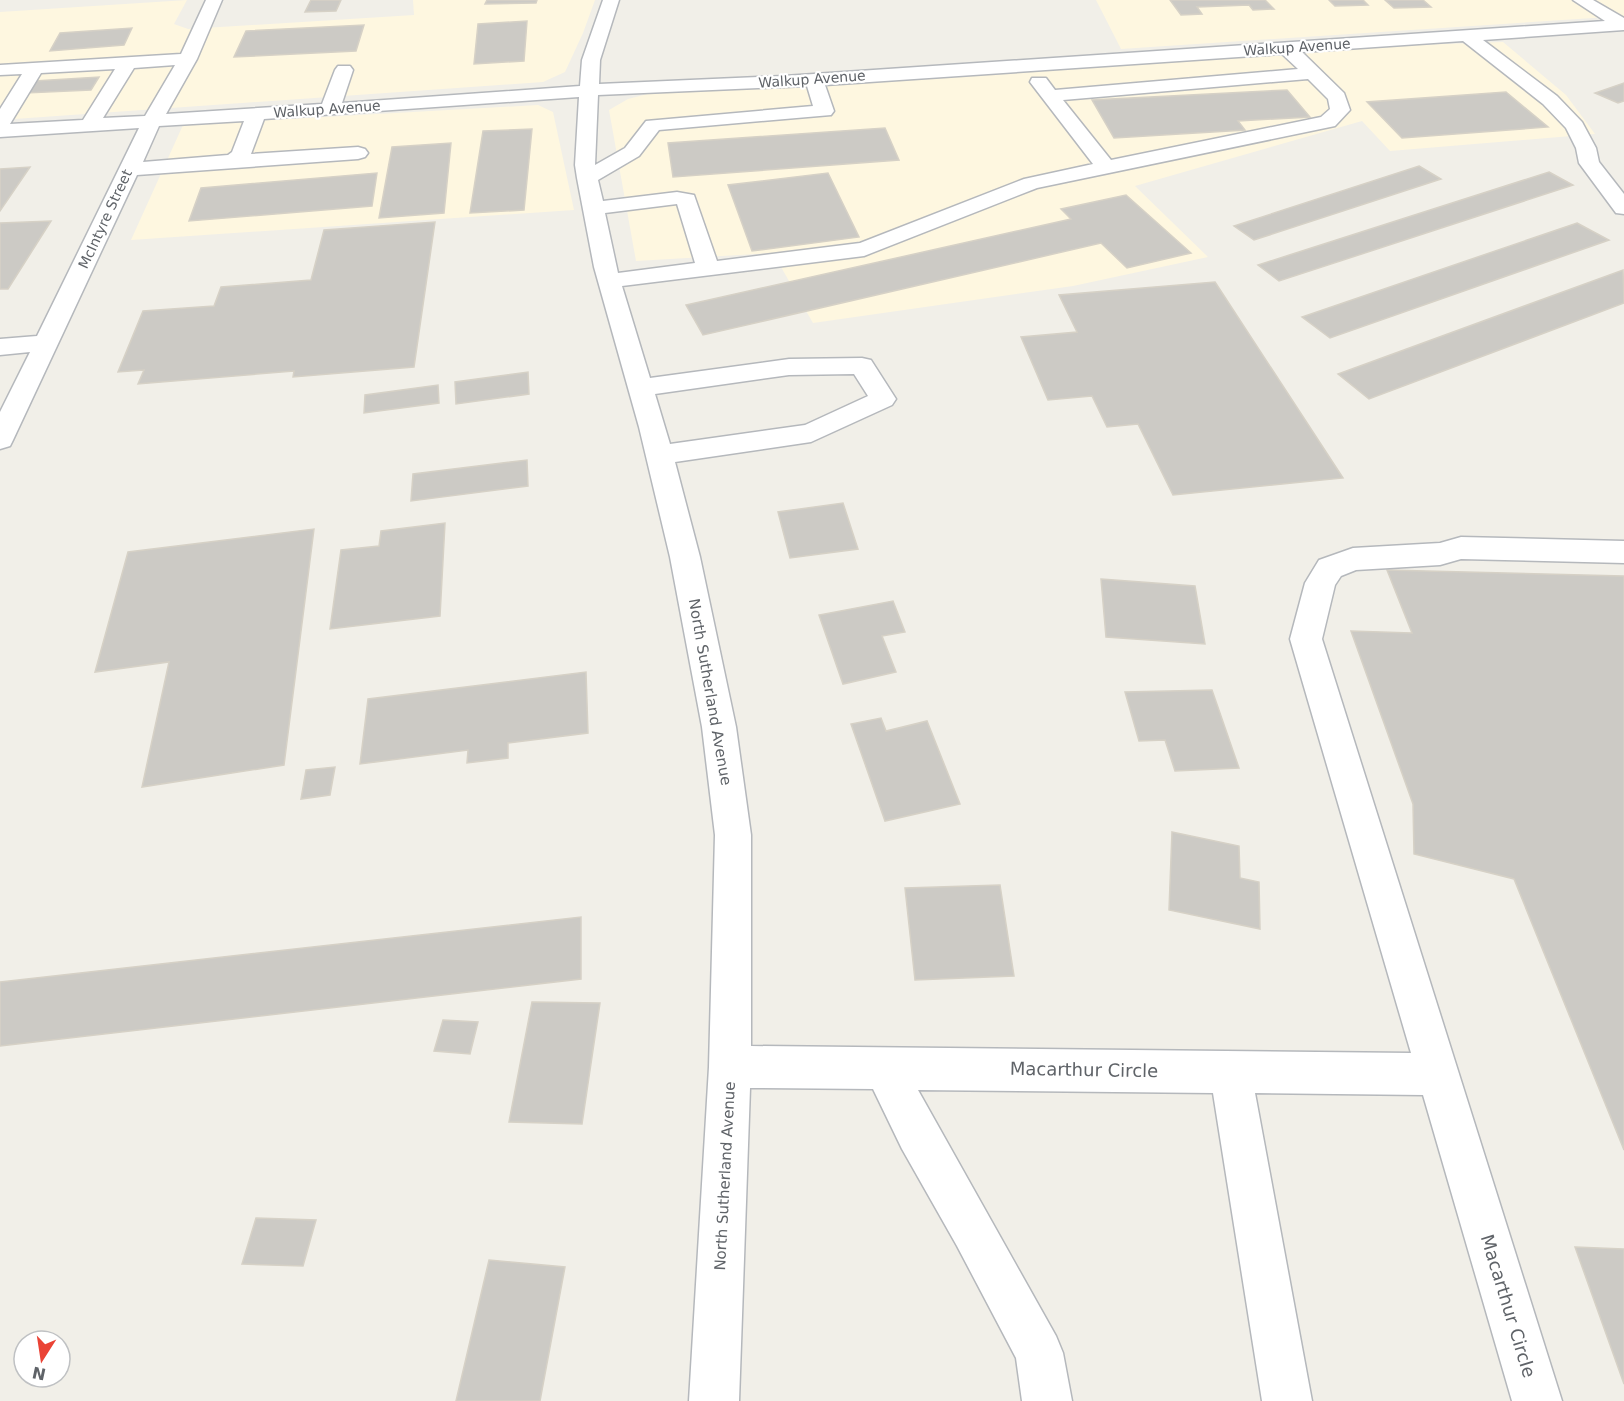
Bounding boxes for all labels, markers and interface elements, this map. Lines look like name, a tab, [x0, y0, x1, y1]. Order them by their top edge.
street label: Walkup Avenue	[1243, 35, 1351, 59]
street label: Walkup Avenue	[758, 67, 866, 91]
street label: Walkup Avenue	[273, 97, 381, 121]
street label: McIntyre Street	[75, 166, 135, 271]
street label: North Sutherland Avenue	[685, 597, 735, 787]
street label: Macarthur Circle	[1010, 1058, 1158, 1081]
street label: North Sutherland Avenue	[711, 1081, 739, 1271]
street label: Macarthur Circle	[1477, 1232, 1540, 1380]
north arrow	[12, 1329, 72, 1389]
text: N	[30, 1362, 48, 1384]

